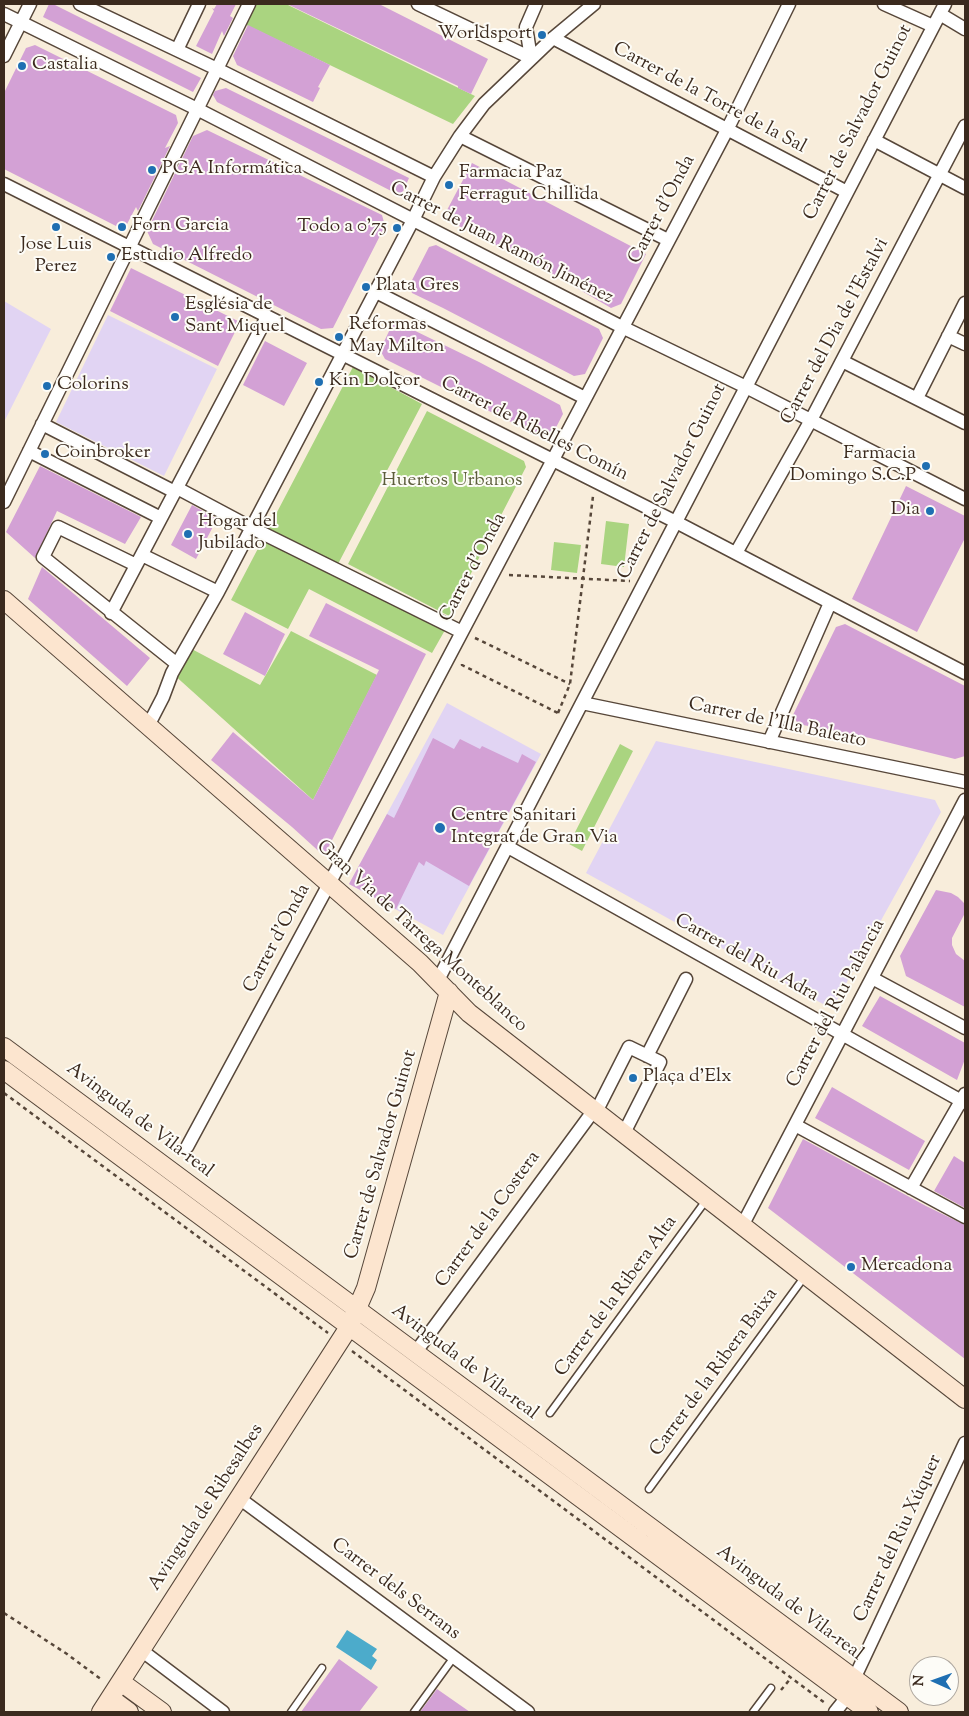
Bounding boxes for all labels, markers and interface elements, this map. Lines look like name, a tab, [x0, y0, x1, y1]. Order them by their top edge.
street label: Carrer de Salvador Guinot	[800, 21, 918, 225]
place label: Worldsport	[437, 24, 532, 46]
marker: Worldsport	[536, 29, 548, 41]
street label: Carrer de la Torre de la Sal	[608, 38, 810, 160]
place label: Castalia	[32, 55, 98, 77]
marker: Castalia	[16, 60, 28, 72]
street label: Carrer d'Onda	[625, 152, 701, 268]
place label: PGA Informática	[162, 159, 302, 181]
place label: Farmacia Paz Ferragut Chillida	[459, 163, 599, 207]
marker: PGA Informática	[146, 164, 158, 176]
street label: Carrer de Juan Ramón Jiménez	[385, 178, 617, 310]
marker: Farmacia Paz Ferragut Chillida	[443, 179, 455, 191]
place label: Forn Garcia	[132, 216, 229, 238]
place label: Todo a 0'75	[297, 217, 387, 239]
marker: Jose Luis Perez	[50, 221, 62, 233]
marker: Forn Garcia	[116, 221, 128, 233]
marker: Todo a 0'75	[391, 222, 403, 234]
place label: Jose Luis Perez	[20, 235, 92, 279]
street label: Carrer del Dia de l'Estalvi	[777, 235, 895, 429]
place label: Estudio Alfredo	[121, 246, 252, 268]
marker: Estudio Alfredo	[105, 251, 117, 263]
place label: Plata Gres	[376, 276, 459, 298]
marker: Plata Gres	[360, 281, 372, 293]
place label: Església de Sant Miquel	[185, 295, 285, 339]
marker: Església de Sant Miquel	[169, 311, 181, 323]
place label: Reformas May Milton	[349, 315, 445, 359]
marker: Reformas May Milton	[333, 331, 345, 343]
place label: Kin Dolçor	[329, 371, 420, 393]
street label: Carrer de Ribelles Comín	[436, 373, 632, 487]
place label: Colorins	[57, 375, 129, 397]
marker: Kin Dolçor	[313, 376, 325, 388]
marker: Colorins	[41, 380, 53, 392]
street label: Carrer de Salvador Guinot	[614, 380, 732, 584]
place label: Coinbroker	[55, 443, 150, 465]
place label: Farmacia Domingo S.C.P	[790, 444, 916, 488]
marker: Coinbroker	[39, 448, 51, 460]
marker: Farmacia Domingo S.C.P	[920, 460, 932, 472]
park label: Huertos Urbanos	[382, 471, 522, 493]
place label: Dia	[891, 500, 920, 522]
marker: Dia	[924, 505, 936, 517]
street label: Carrer d'Onda	[436, 510, 512, 626]
place label: Hogar del Jubilado	[198, 512, 277, 556]
marker: Hogar del Jubilado	[182, 528, 194, 540]
street label: Carrer de l'Illa Baleato	[686, 694, 868, 754]
place label: Centre Sanitari Integrat de Gran Via	[451, 806, 618, 850]
marker: Centre Sanitari Integrat de Gran Via	[433, 821, 447, 835]
street label: Gran Via de Tàrrega Monteblanco	[311, 836, 531, 1038]
street label: Carrer d'Onda	[240, 881, 316, 997]
street label: Carrer del Riu Adra	[670, 910, 822, 1008]
street label: Carrer del Riu Palància	[783, 916, 891, 1092]
street label: Carrer de Salvador Guinot	[341, 1048, 423, 1262]
street label: Avinguda de Vila-real	[61, 1058, 217, 1184]
place label: Plaça d'Elx	[643, 1067, 732, 1089]
marker: Plaça d'Elx	[627, 1072, 639, 1084]
street label: Carrer de la Costera	[432, 1147, 546, 1293]
street label: Carrer de la Ribera Alta	[551, 1212, 683, 1382]
place label: Mercadona	[861, 1256, 952, 1278]
marker: Mercadona	[845, 1261, 857, 1273]
street label: Carrer de la Ribera Baixa	[646, 1284, 784, 1462]
street label: Avinguda de Vila-real	[386, 1300, 542, 1426]
street label: Avinguda de Ribesalbes	[144, 1420, 270, 1596]
street label: Carrer del Riu Xúquer	[850, 1452, 948, 1626]
street label: Carrer dels Serrans	[326, 1534, 464, 1646]
street label: Avinguda de Vila-real	[711, 1541, 867, 1667]
north arrow	[909, 1656, 959, 1706]
text: N	[910, 1675, 930, 1686]

